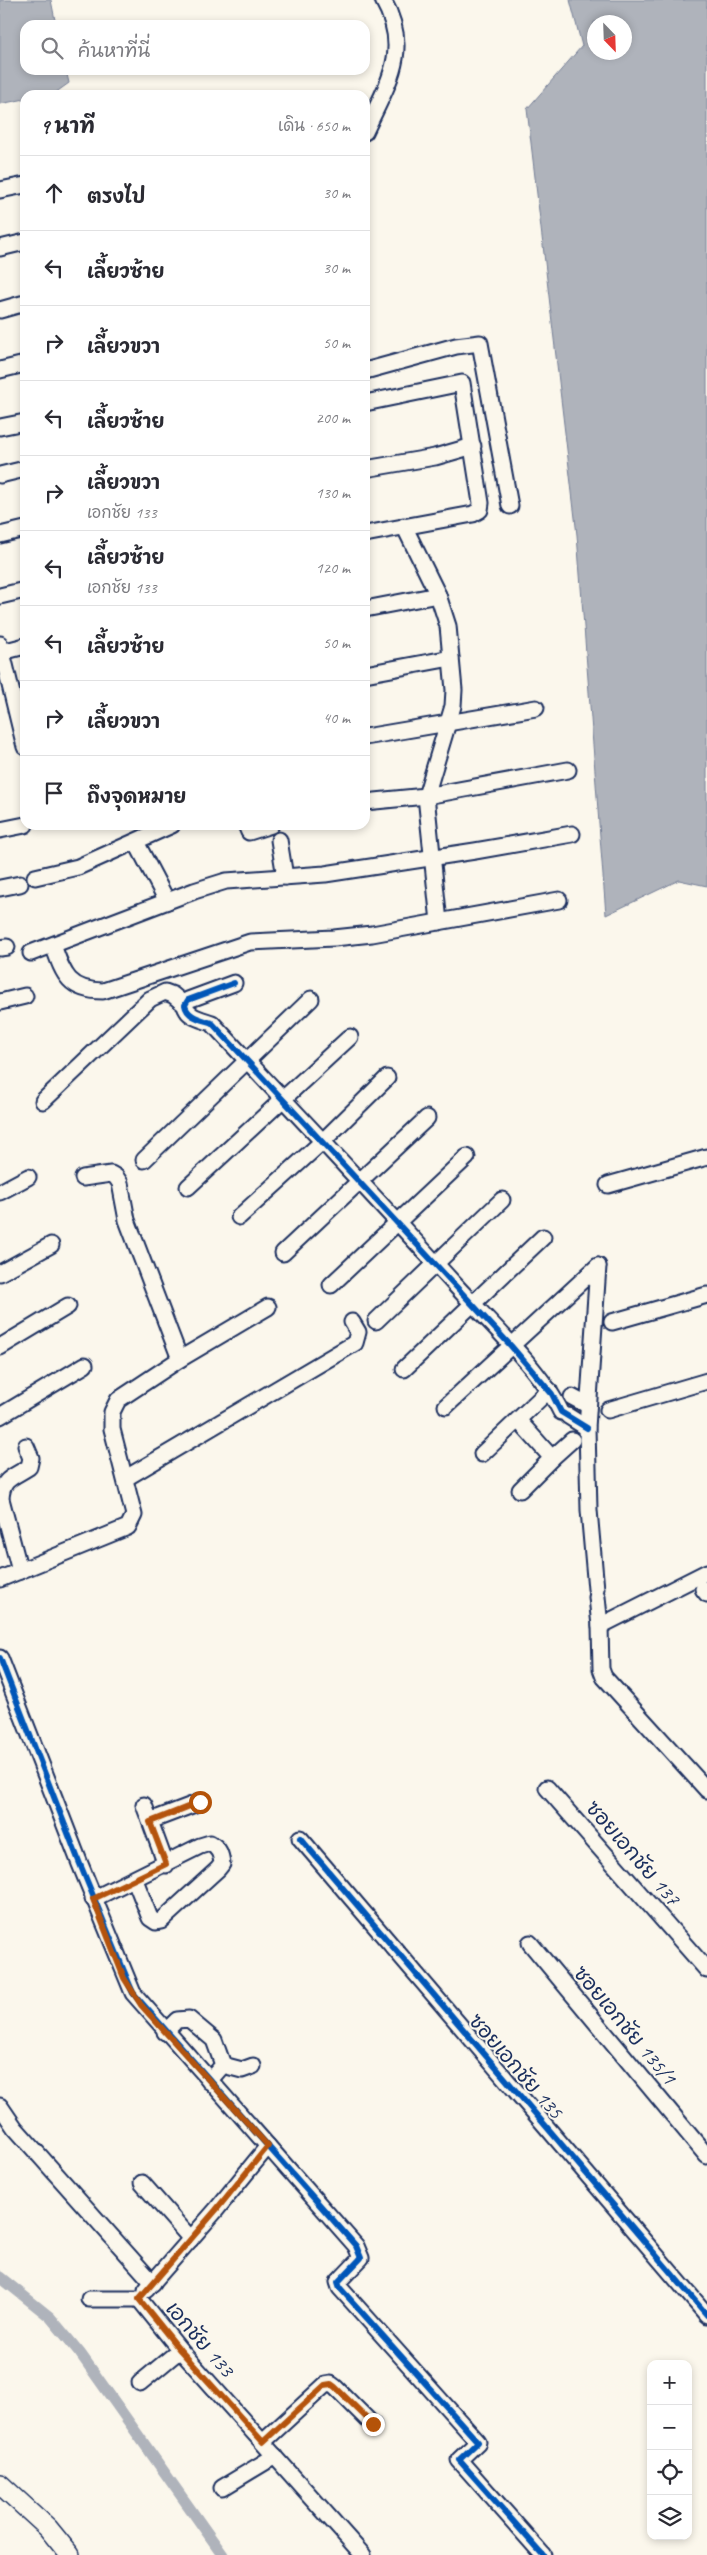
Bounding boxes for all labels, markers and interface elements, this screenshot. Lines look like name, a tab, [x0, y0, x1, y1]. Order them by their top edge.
north arrow	[587, 15, 632, 60]
search box	[20, 20, 370, 75]
icon: search	[38, 34, 66, 62]
text: ค้นหาที่นี่	[78, 39, 150, 63]
text: 9 นาที	[40, 113, 95, 139]
text: เดิน · 650 m	[278, 116, 350, 136]
icon: ahead	[40, 179, 68, 207]
text: 30 m	[323, 183, 350, 203]
text: ตรงไป	[87, 185, 145, 209]
icon: left	[40, 254, 68, 282]
text: 30 m	[323, 258, 350, 278]
text: เลี้ยวซ้าย	[87, 260, 164, 284]
icon: right	[40, 329, 68, 357]
text: 50 m	[323, 333, 350, 353]
text: เลี้ยวขวา	[87, 335, 160, 359]
icon: left	[40, 404, 68, 432]
text: 200 m	[316, 408, 350, 428]
text: เลี้ยวซ้าย	[87, 410, 164, 434]
text: เลี้ยวขวา	[87, 471, 160, 495]
icon: right	[40, 479, 68, 507]
text: 130 m	[316, 483, 350, 503]
text: เอกชัย 133	[87, 503, 157, 523]
text: เลี้ยวซ้าย	[87, 546, 164, 570]
icon: left	[40, 554, 68, 582]
text: 120 m	[316, 558, 350, 578]
text: เอกชัย 133	[87, 578, 157, 598]
icon: left	[40, 629, 68, 657]
text: 50 m	[323, 633, 350, 653]
text: เลี้ยวซ้าย	[87, 635, 164, 659]
icon: right	[40, 704, 68, 732]
text: 40 m	[323, 708, 350, 728]
text: เลี้ยวขวา	[87, 710, 160, 734]
icon: arrive	[40, 779, 68, 807]
text: ถึงจุดหมาย	[87, 785, 186, 809]
route start	[189, 1791, 212, 1814]
street label: ซอยเอกชัย 137	[580, 1795, 687, 1912]
street label: ซอยเอกชัย 135/1	[568, 1960, 683, 2091]
street label: ซอยเอกชัย 135	[463, 2008, 570, 2125]
street label: เอกชัย 133	[160, 2296, 241, 2383]
map controls	[647, 2360, 692, 2540]
button: +	[647, 2360, 692, 2405]
button: −	[647, 2405, 692, 2450]
route end	[362, 2413, 385, 2436]
button: locate	[647, 2450, 692, 2495]
button: layers	[647, 2495, 692, 2540]

